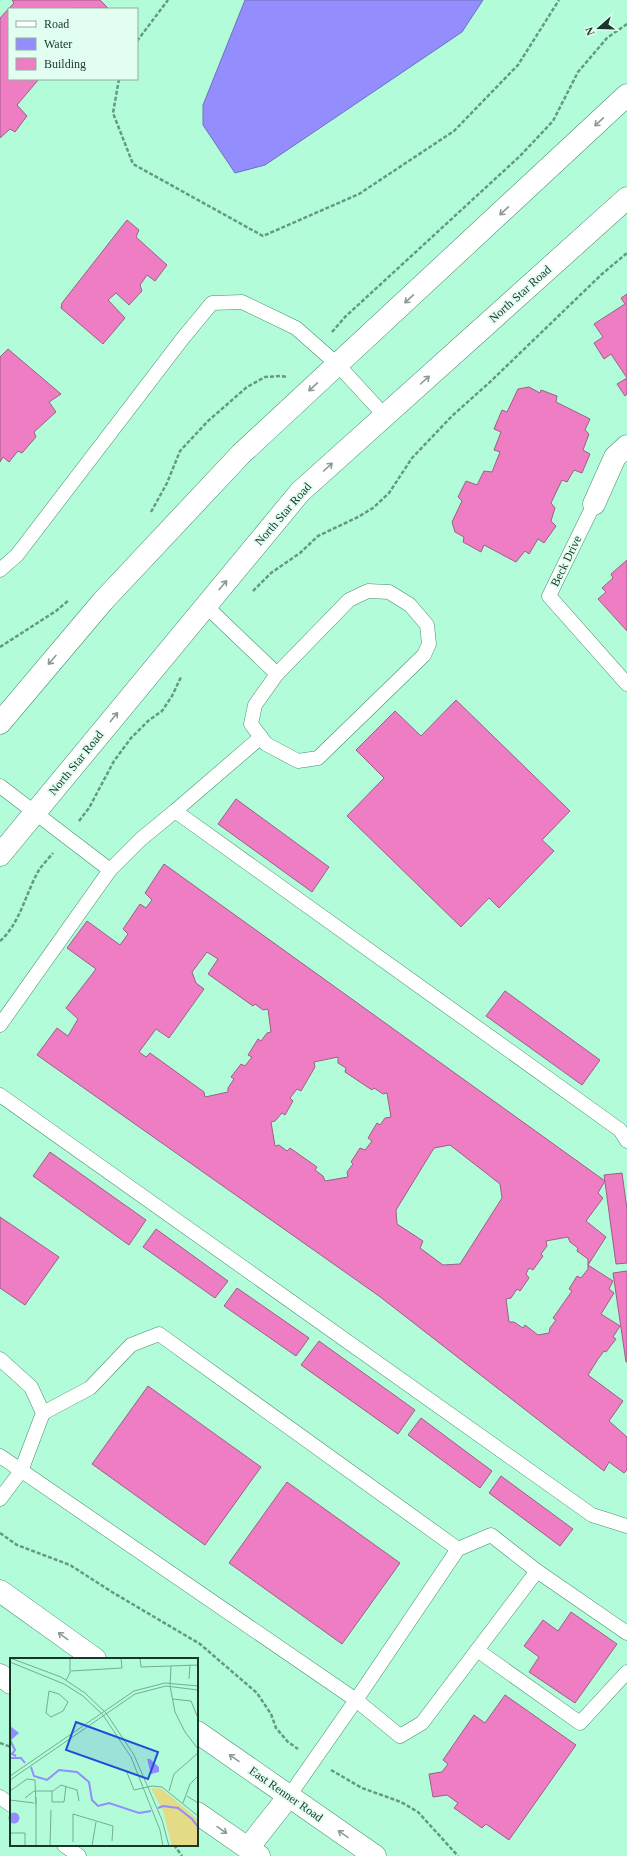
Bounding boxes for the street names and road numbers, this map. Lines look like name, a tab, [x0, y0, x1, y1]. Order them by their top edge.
street label: North Star Road	[486, 262, 554, 326]
street label: North Star Road	[252, 480, 314, 548]
street label: Beck Drive	[548, 533, 584, 589]
street label: North Star Road	[46, 728, 106, 798]
street label: East Renner Road	[246, 1763, 326, 1825]

